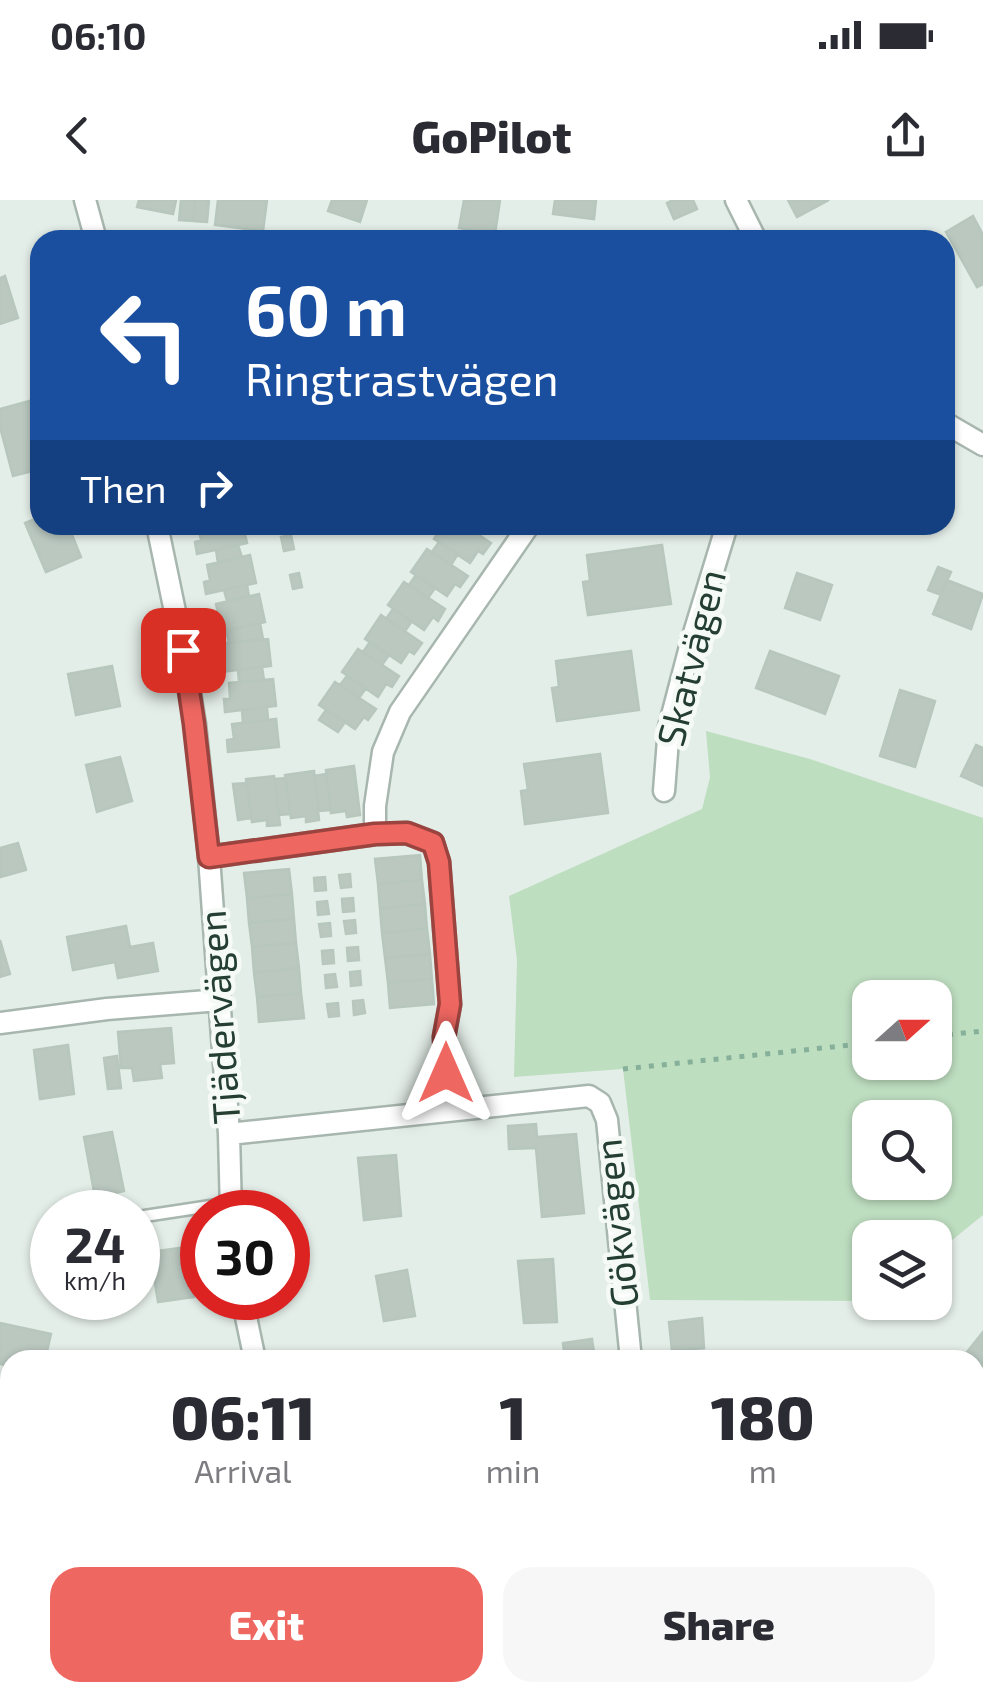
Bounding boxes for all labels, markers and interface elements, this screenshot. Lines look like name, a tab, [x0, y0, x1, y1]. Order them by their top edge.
text: 06:10	[50, 12, 147, 58]
icon: back	[50, 108, 105, 163]
text: GoPilot	[412, 108, 571, 162]
icon: share	[878, 108, 933, 163]
text: 60 m	[245, 266, 407, 350]
icon: left	[80, 270, 210, 400]
text: Ringtrastvägen	[245, 351, 559, 405]
icon: right	[187, 460, 242, 515]
text: Then	[80, 465, 167, 511]
street label: Skatvägen	[646, 564, 734, 751]
pin	[141, 608, 226, 693]
icon: arrive	[156, 623, 211, 678]
street label: Tjädervägen	[188, 909, 248, 1126]
north arrow	[852, 980, 952, 1080]
map controls	[852, 980, 952, 1320]
position arrow	[394, 1021, 498, 1125]
button: search	[852, 1100, 952, 1200]
street label: Gökvägen	[583, 1137, 647, 1310]
speed limit sign: 30	[180, 1190, 310, 1320]
text: 24	[65, 1213, 125, 1273]
button: layers	[852, 1220, 952, 1320]
text: km/h	[64, 1265, 126, 1295]
text: 06:11	[170, 1380, 315, 1452]
text: 1	[500, 1380, 527, 1452]
text: 180	[711, 1380, 815, 1452]
text: Arrival	[194, 1451, 292, 1489]
text: min	[486, 1451, 540, 1489]
text: m	[749, 1451, 777, 1489]
button: Exit	[50, 1567, 483, 1682]
button: Share	[503, 1567, 935, 1682]

